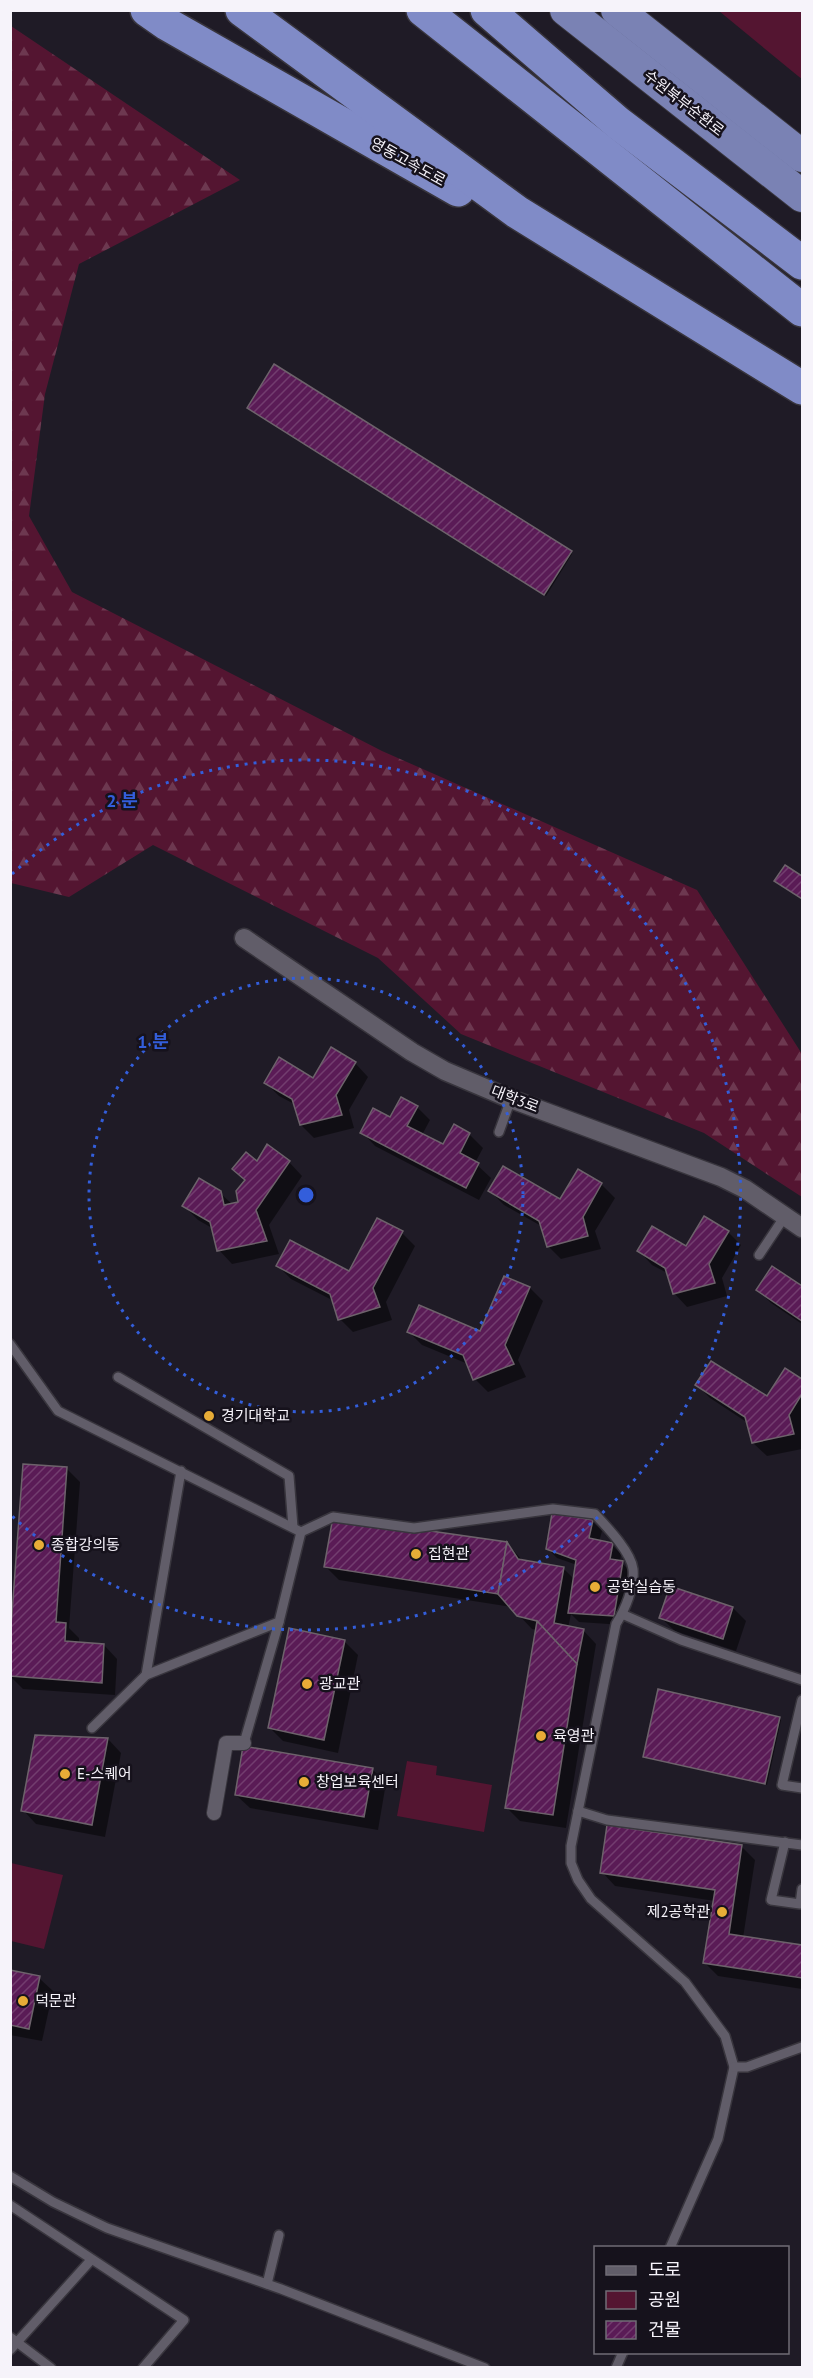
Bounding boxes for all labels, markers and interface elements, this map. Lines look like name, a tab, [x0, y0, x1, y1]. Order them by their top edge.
street label: 수원북부순환로	[640, 65, 728, 140]
street label: 영동고속도로	[367, 133, 449, 190]
text: 2 분	[106, 789, 138, 812]
text: 1 분	[137, 1030, 169, 1053]
street label: 대학3로	[489, 1081, 542, 1116]
centre of rings	[296, 1185, 316, 1205]
place label: 경기대학교	[221, 1406, 290, 1425]
marker: 경기대학교	[202, 1409, 216, 1423]
place label: 종합강의동	[51, 1535, 120, 1554]
marker: 종합강의동	[32, 1538, 46, 1552]
place label: 집현관	[428, 1544, 470, 1563]
marker: 집현관	[409, 1547, 423, 1561]
place label: 공학실습동	[607, 1577, 676, 1596]
marker: 공학실습동	[588, 1580, 602, 1594]
place label: 광교관	[319, 1674, 361, 1693]
marker: 광교관	[300, 1677, 314, 1691]
place label: 육영관	[553, 1726, 595, 1745]
marker: 육영관	[534, 1729, 548, 1743]
place label: E-스퀘어	[77, 1764, 132, 1783]
marker: E-스퀘어	[58, 1767, 72, 1781]
place label: 창업보육센터	[316, 1772, 399, 1791]
marker: 창업보육센터	[297, 1775, 311, 1789]
place label: 제2공학관	[647, 1902, 710, 1921]
marker: 제2공학관	[715, 1905, 729, 1919]
place label: 덕문관	[35, 1991, 77, 2010]
marker: 덕문관	[16, 1994, 30, 2008]
legend	[594, 2246, 789, 2354]
text: 도로	[648, 2258, 681, 2281]
text: 공원	[648, 2288, 681, 2311]
text: 건물	[648, 2318, 681, 2341]

